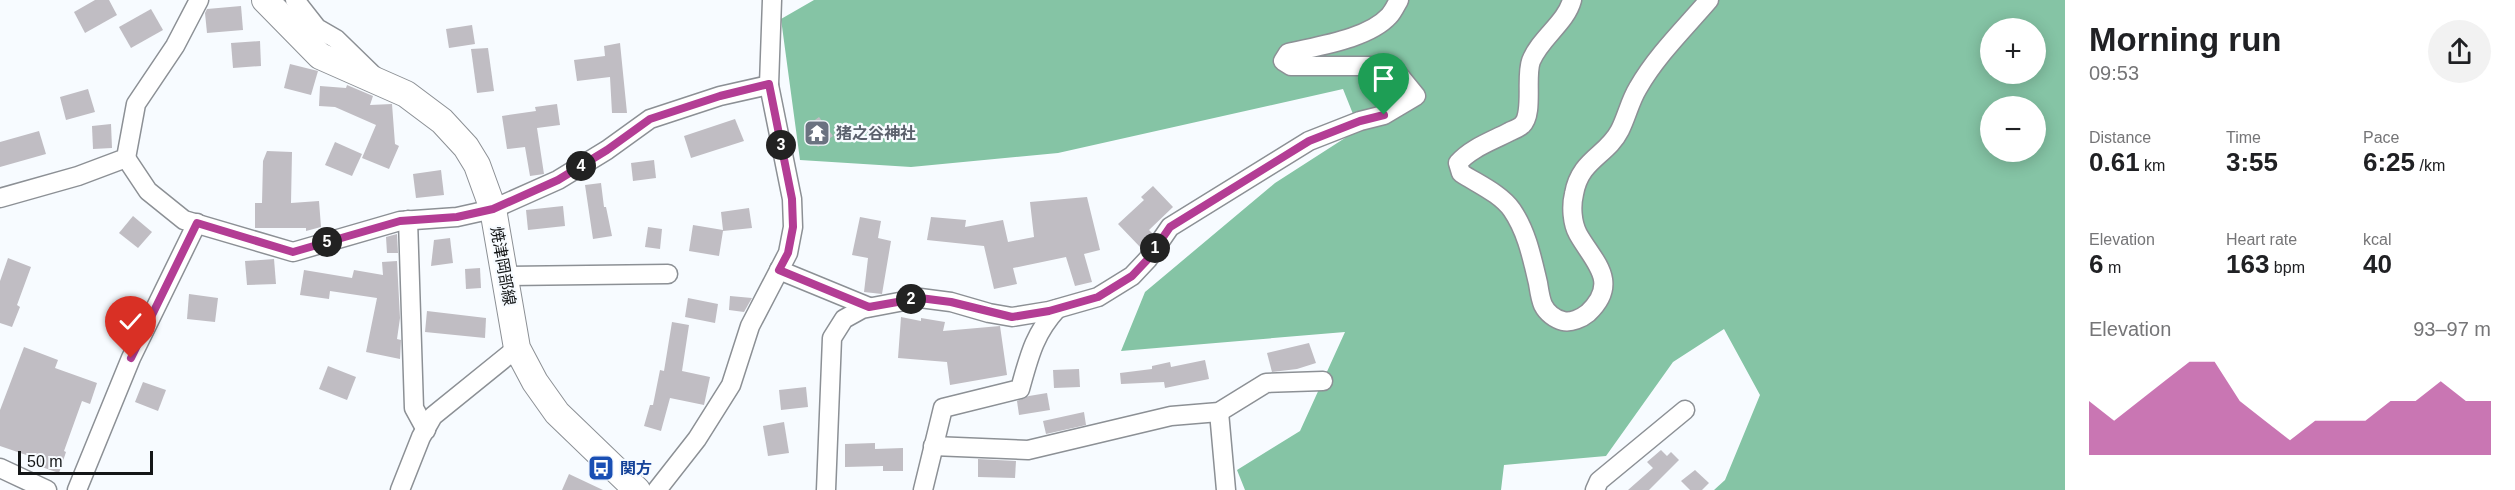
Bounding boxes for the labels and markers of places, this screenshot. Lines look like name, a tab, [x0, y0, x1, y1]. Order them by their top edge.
pin	[1358, 53, 1409, 115]
temple icon: 猪之谷神社	[802, 118, 832, 148]
place label: 猪之谷神社	[836, 124, 916, 142]
pin: 3	[766, 130, 796, 160]
pin: 4	[566, 151, 596, 181]
pin: 5	[312, 227, 342, 257]
pin: 1	[1140, 233, 1170, 263]
pin: 2	[896, 284, 926, 314]
pin	[105, 296, 156, 358]
bus stop icon: 関方	[586, 453, 616, 483]
place label: 関方	[620, 460, 652, 477]

